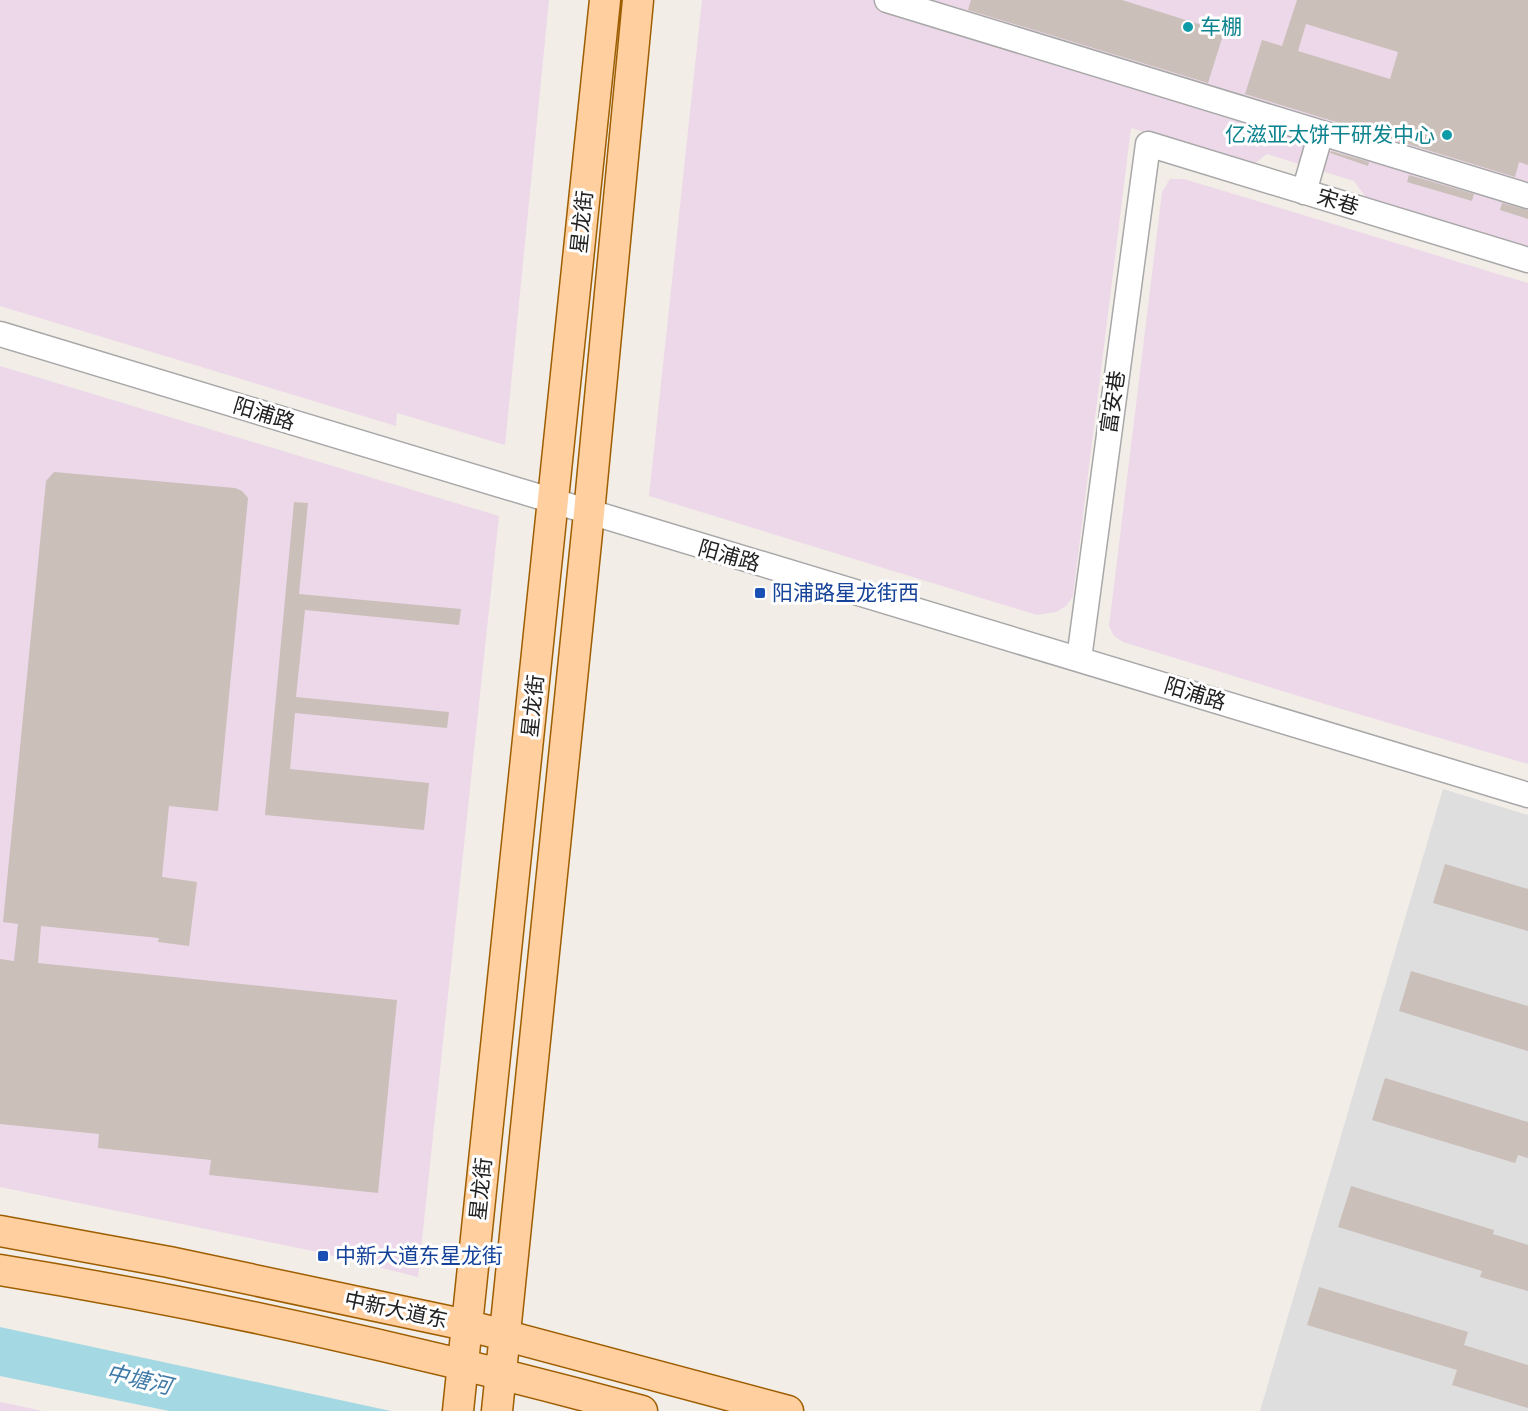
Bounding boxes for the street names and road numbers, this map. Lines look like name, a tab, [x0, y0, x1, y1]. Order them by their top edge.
street label: 宋巷	[1314, 184, 1362, 222]
street label: 星龙街	[567, 189, 600, 255]
street label: 富安巷	[1097, 369, 1132, 435]
street label: 阳浦路	[229, 393, 298, 438]
street label: 阳浦路	[695, 536, 763, 579]
street label: 星龙街	[518, 673, 551, 739]
street label: 阳浦路	[1160, 673, 1229, 718]
street label: 星龙街	[466, 1156, 499, 1222]
street label: 中新大道东	[342, 1287, 450, 1336]

